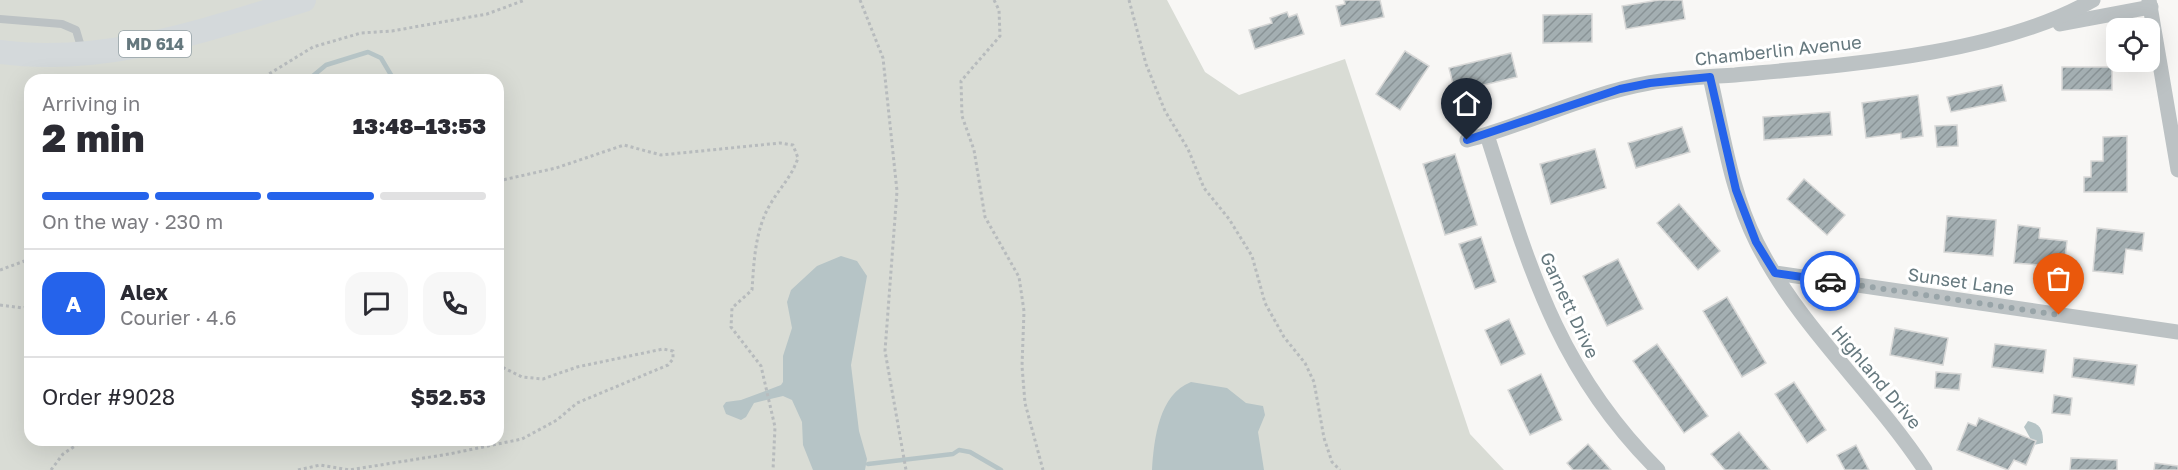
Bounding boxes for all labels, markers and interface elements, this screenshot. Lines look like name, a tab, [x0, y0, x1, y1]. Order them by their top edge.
map controls	[2106, 18, 2160, 72]
button: locate	[2106, 18, 2160, 72]
street label: Chamberlin Avenue	[1693, 30, 1863, 70]
road number: MD 614	[119, 31, 191, 57]
pin	[1441, 78, 1492, 140]
icon: home	[1450, 87, 1483, 120]
text: Arriving in	[42, 91, 140, 115]
text: 13:48–13:53	[353, 112, 486, 139]
text: 2 min	[42, 114, 145, 161]
text: On the way · 230 m	[42, 209, 223, 233]
street label: Garnett Drive	[1536, 248, 1604, 362]
courier	[1800, 251, 1860, 311]
pin	[2033, 253, 2084, 315]
icon: bag	[2042, 262, 2075, 295]
street label: Sunset Lane	[1906, 263, 2016, 299]
icon: car	[1814, 265, 1847, 298]
button: chat	[345, 272, 408, 335]
button: phone	[423, 272, 486, 335]
text: Alex	[120, 278, 168, 305]
text: A	[66, 290, 81, 317]
text: Courier · 4.6	[120, 305, 237, 329]
street label: Highland Drive	[1827, 321, 1927, 433]
text: Order #9028	[42, 383, 175, 410]
text: $52.53	[411, 383, 486, 410]

